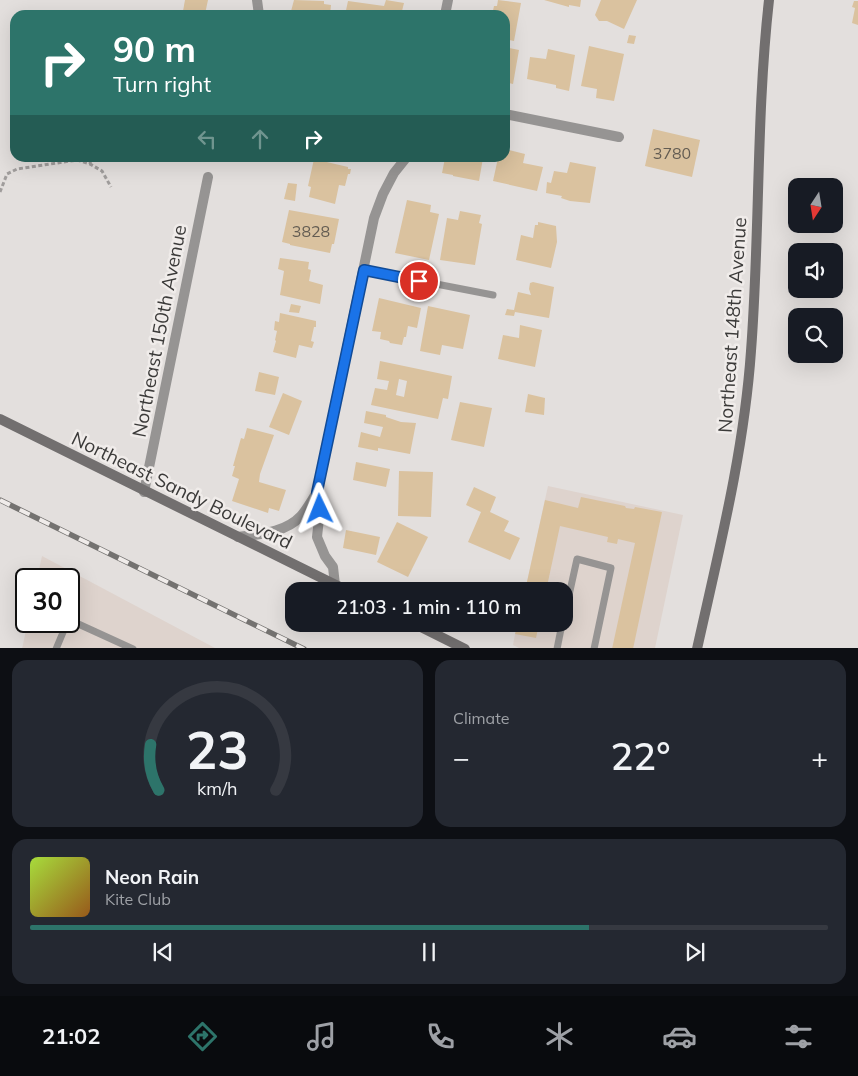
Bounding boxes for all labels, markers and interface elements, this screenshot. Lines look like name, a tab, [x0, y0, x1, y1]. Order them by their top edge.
text: 90 m	[113, 27, 196, 71]
icon: right	[30, 30, 95, 95]
text: Turn right	[113, 70, 211, 98]
icon: left	[193, 125, 221, 153]
icon: ahead	[246, 125, 274, 153]
icon: right	[299, 125, 327, 153]
house number: 3780	[653, 143, 691, 163]
north arrow	[788, 178, 842, 232]
map controls	[788, 178, 843, 363]
street label: Northeast 148th Avenue	[712, 216, 752, 434]
house number: 3828	[292, 221, 330, 241]
street label: Northeast 150th Avenue	[127, 223, 191, 439]
button: sound	[788, 243, 843, 298]
pin	[398, 260, 440, 302]
icon: arrive	[405, 267, 433, 295]
button: search	[788, 308, 843, 363]
street label: Northeast Sandy Boulevard	[68, 426, 296, 554]
position arrow	[293, 482, 345, 534]
speed limit sign: 30	[15, 568, 80, 633]
text: 21:03 · 1 min · 110 m	[336, 595, 522, 619]
text: Climate	[453, 708, 509, 728]
text: 23	[186, 717, 249, 782]
text: 22°	[611, 732, 670, 780]
text: −	[453, 740, 470, 775]
text: +	[811, 740, 828, 775]
text: km/h	[197, 777, 238, 799]
text: Neon Rain	[105, 865, 199, 889]
text: Kite Club	[105, 889, 171, 909]
icon: previous	[149, 938, 177, 966]
icon: pause	[415, 938, 443, 966]
icon: next	[681, 938, 709, 966]
icon: directions	[185, 1019, 220, 1054]
icon: music	[304, 1019, 339, 1054]
icon: phone	[423, 1019, 458, 1054]
icon: climate	[542, 1019, 577, 1054]
icon: car	[662, 1019, 697, 1054]
icon: filters	[781, 1019, 816, 1054]
text: 21:02	[42, 1022, 100, 1050]

